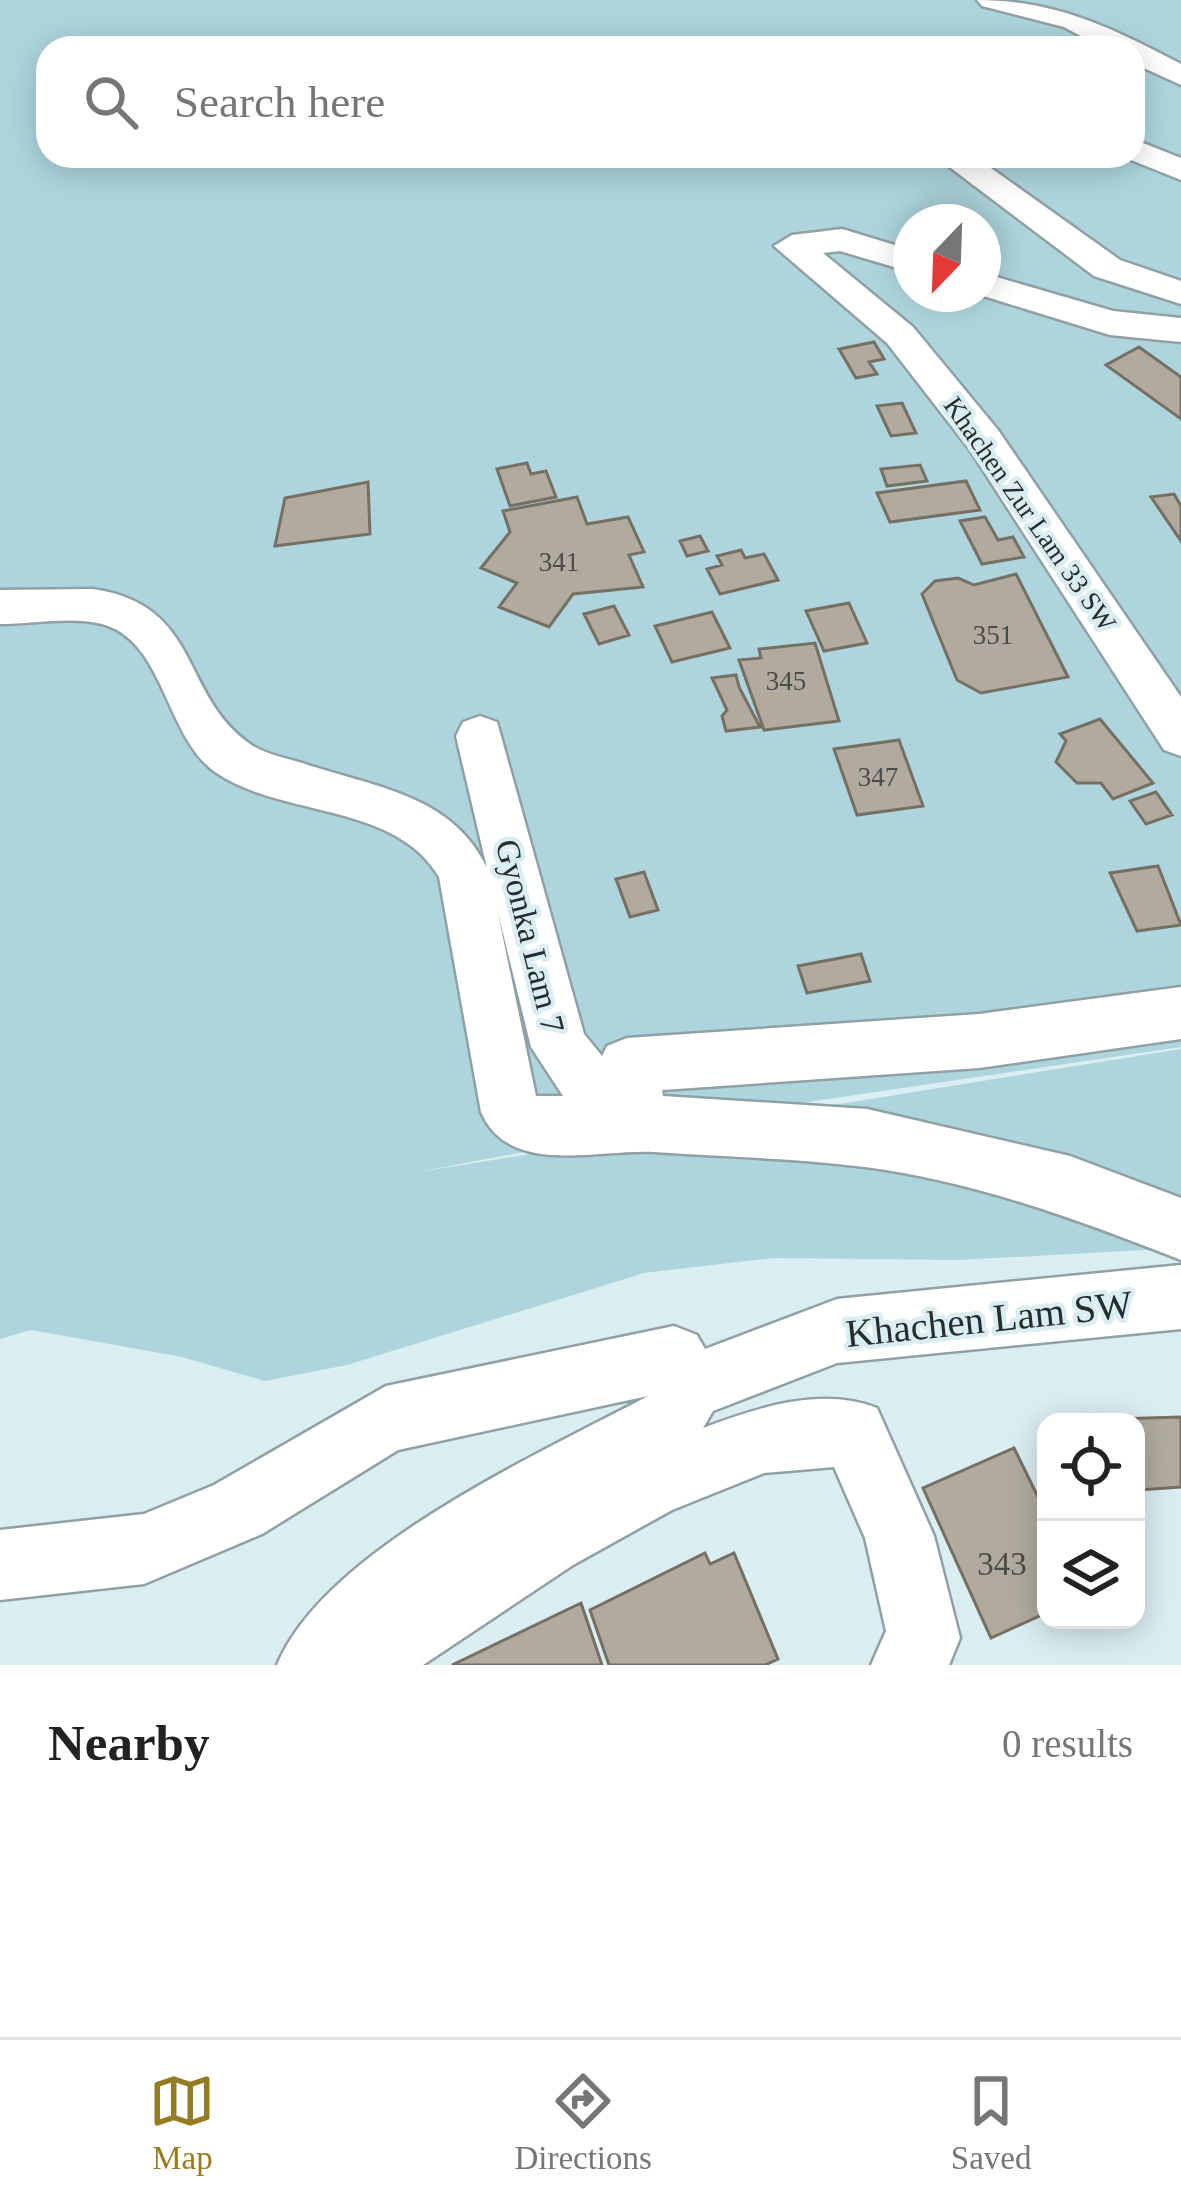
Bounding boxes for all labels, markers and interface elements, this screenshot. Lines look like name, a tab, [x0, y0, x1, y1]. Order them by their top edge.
search box	[36, 36, 1145, 168]
icon: search	[78, 69, 144, 135]
text: Search here	[174, 77, 385, 127]
north arrow	[893, 204, 1001, 312]
street label: Khachen Zur Lam 33 SW	[938, 391, 1123, 637]
house number: 341	[539, 547, 579, 577]
house number: 351	[973, 620, 1013, 650]
house number: 345	[766, 666, 806, 696]
house number: 347	[858, 762, 898, 792]
street label: Gyonka Lam 7	[489, 836, 571, 1037]
street label: Khachen Lam SW	[844, 1282, 1135, 1355]
map controls	[1037, 1413, 1145, 1629]
button: locate	[1037, 1413, 1145, 1521]
button: layers	[1037, 1521, 1145, 1629]
house number: 343	[977, 1546, 1027, 1582]
text: Nearby	[48, 1715, 209, 1771]
text: 0 results	[1002, 1722, 1133, 1765]
tab: Map	[149, 2068, 215, 2177]
tab: Directions	[514, 2068, 652, 2177]
tab: Saved	[951, 2068, 1032, 2177]

